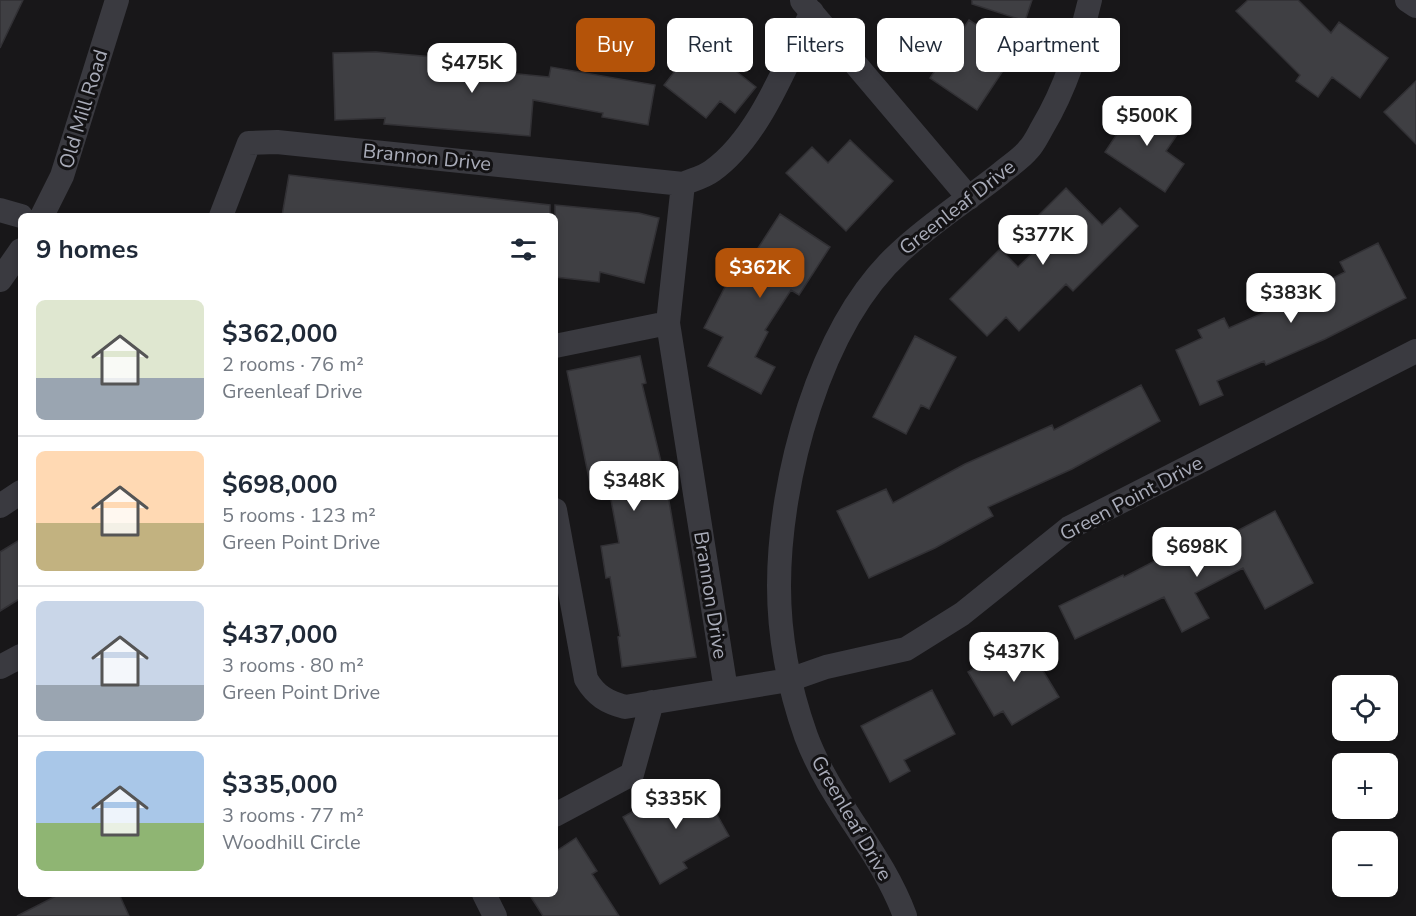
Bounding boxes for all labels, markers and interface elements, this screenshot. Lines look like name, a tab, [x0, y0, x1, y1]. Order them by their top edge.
chip: Buy	[576, 18, 655, 72]
chip: Rent	[667, 18, 753, 72]
chip: Filters	[765, 18, 865, 72]
chip: New	[877, 18, 964, 72]
chip: Apartment	[976, 18, 1120, 72]
pin: $475K	[430, 43, 514, 94]
street label: Old Mill Road	[53, 46, 114, 172]
text: $475K	[441, 49, 503, 76]
pin: $500K	[1105, 96, 1189, 147]
text: $500K	[1116, 102, 1178, 129]
street label: Brannon Drive	[361, 137, 492, 178]
street label: Greenleaf Drive	[894, 154, 1021, 261]
pin: $377K	[1001, 215, 1085, 266]
text: $377K	[1012, 221, 1074, 248]
text: 9 homes	[36, 232, 138, 267]
icon: filters	[507, 233, 540, 266]
pin: $362K	[718, 248, 802, 299]
text: $362K	[729, 254, 791, 281]
pin: $383K	[1249, 273, 1333, 324]
text: $383K	[1260, 279, 1322, 306]
text: $362,000	[222, 316, 338, 351]
icon: home	[84, 324, 156, 396]
text: 2 rooms · 76 m²	[222, 351, 364, 378]
text: Greenleaf Drive	[222, 378, 363, 405]
street label: Green Point Drive	[1055, 449, 1207, 548]
pin: $348K	[592, 461, 676, 512]
text: $698,000	[222, 467, 338, 502]
text: $348K	[603, 467, 665, 494]
icon: home	[84, 475, 156, 547]
text: 5 rooms · 123 m²	[222, 502, 376, 529]
pin: $698K	[1155, 527, 1239, 578]
text: Green Point Drive	[222, 529, 380, 556]
street label: Brannon Drive	[687, 529, 734, 661]
text: $698K	[1166, 533, 1228, 560]
text: $437,000	[222, 617, 338, 652]
icon: home	[84, 625, 156, 697]
pin: $437K	[972, 632, 1056, 683]
text: $437K	[983, 638, 1045, 665]
text: 3 rooms · 80 m²	[222, 652, 364, 679]
map controls	[1332, 675, 1398, 897]
button: locate	[1332, 675, 1398, 741]
text: Green Point Drive	[222, 679, 380, 706]
street label: Greenleaf Drive	[805, 751, 898, 886]
button: +	[1332, 753, 1398, 819]
text: $335,000	[222, 767, 338, 802]
icon: home	[84, 775, 156, 847]
pin: $335K	[634, 779, 718, 830]
text: $335K	[645, 785, 707, 812]
text: 3 rooms · 77 m²	[222, 802, 364, 829]
text: Woodhill Circle	[222, 829, 361, 856]
button: −	[1332, 831, 1398, 897]

